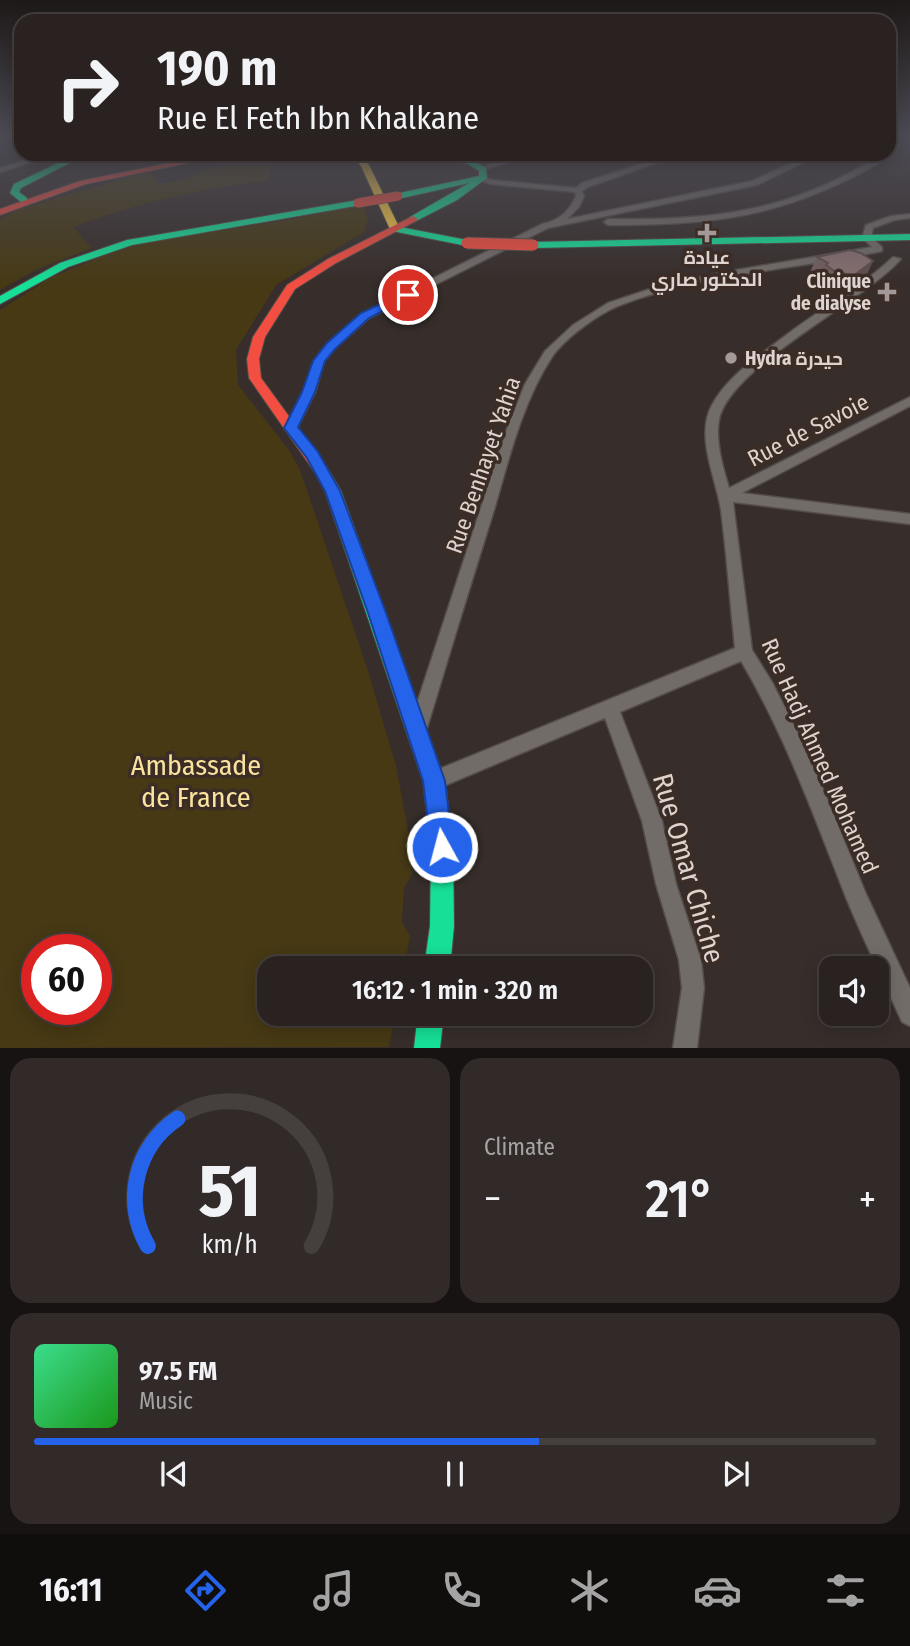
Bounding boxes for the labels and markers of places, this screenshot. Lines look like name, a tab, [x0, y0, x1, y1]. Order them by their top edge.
marker: عيادة الدكتور صاري	[697, 223, 717, 243]
place label: عيادة الدكتور صاري	[651, 246, 763, 295]
pin	[378, 265, 438, 325]
place label: Clinique de dialyse	[791, 270, 871, 315]
marker: Clinique de dialyse	[877, 282, 897, 302]
place label: Hydra حيدرة	[745, 347, 843, 370]
marker: Hydra حيدرة	[723, 350, 739, 366]

